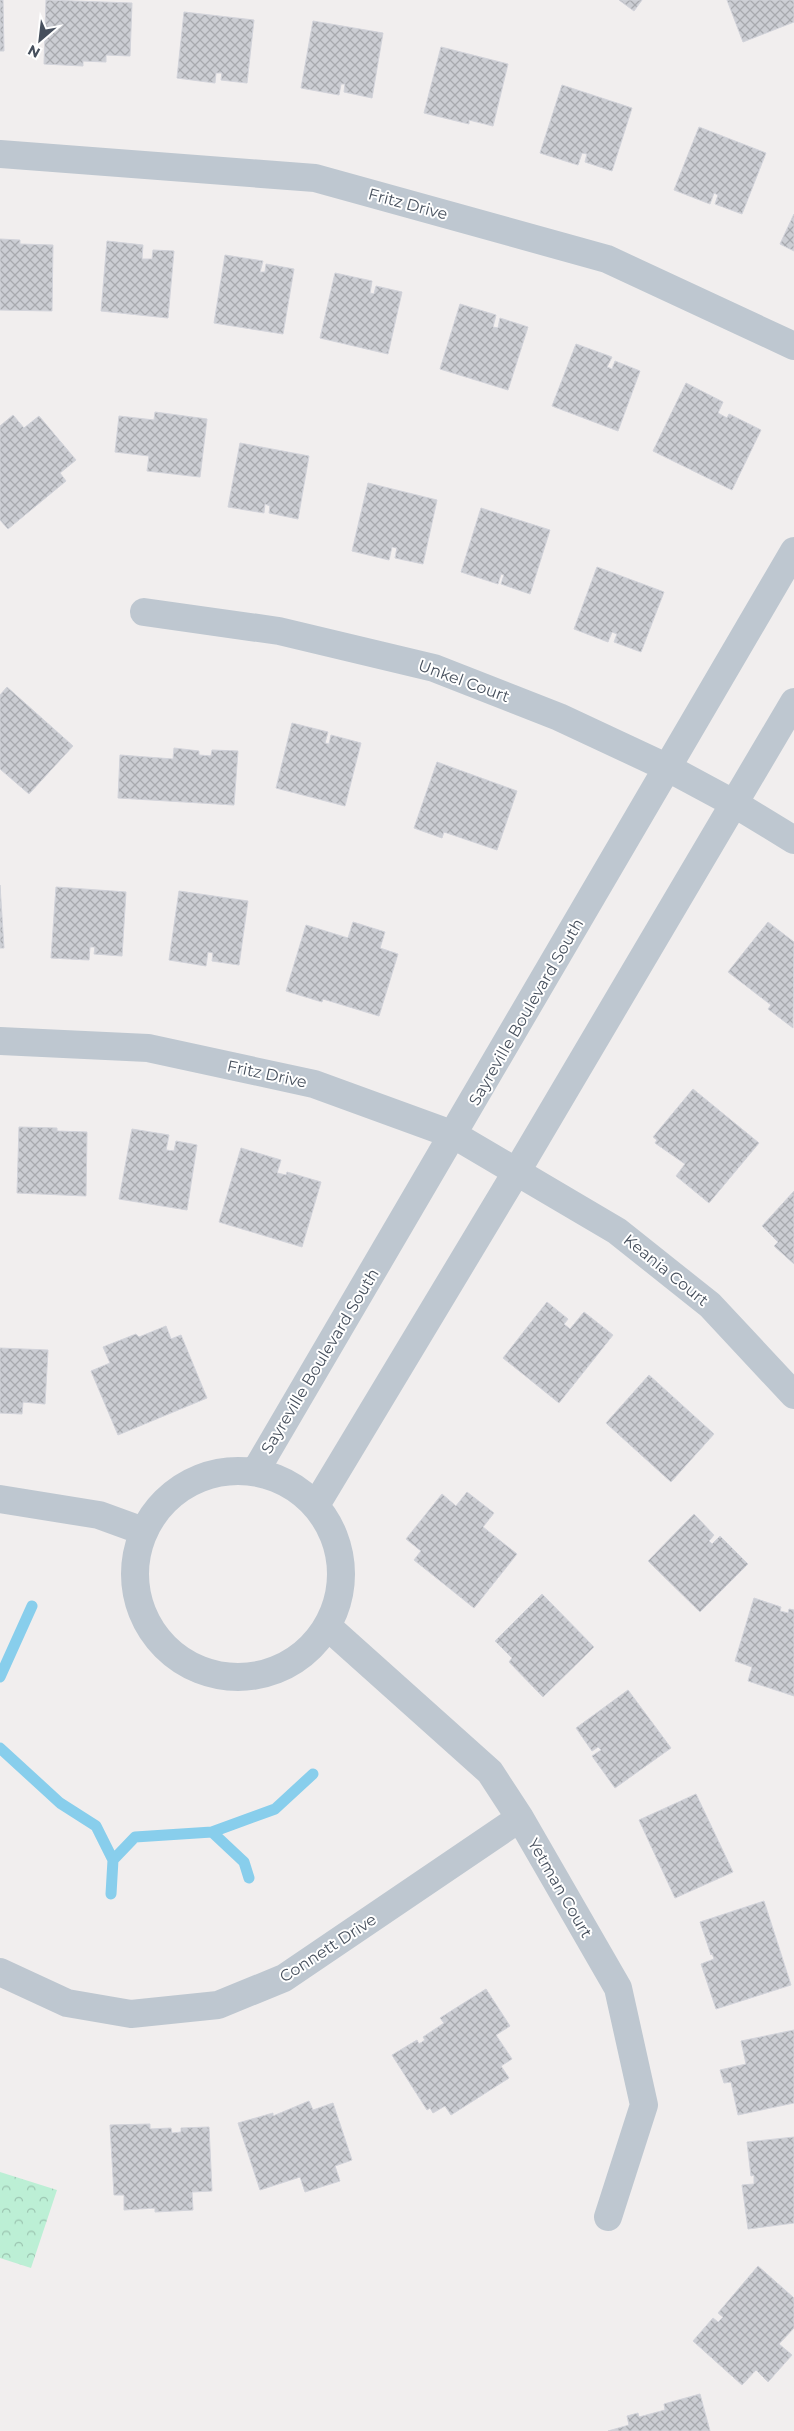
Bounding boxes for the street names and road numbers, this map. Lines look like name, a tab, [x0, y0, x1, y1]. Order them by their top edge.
street label: Fritz Drive	[366, 184, 450, 224]
street label: Unkel Court	[416, 656, 513, 706]
street label: Sayreville Boulevard South	[465, 915, 587, 1109]
street label: Fritz Drive	[225, 1056, 309, 1092]
street label: Keania Court	[620, 1230, 713, 1310]
street label: Sayreville Boulevard South	[257, 1265, 383, 1457]
street label: Yetman Court	[524, 1835, 596, 1942]
street label: Connett Drive	[276, 1910, 380, 1986]

